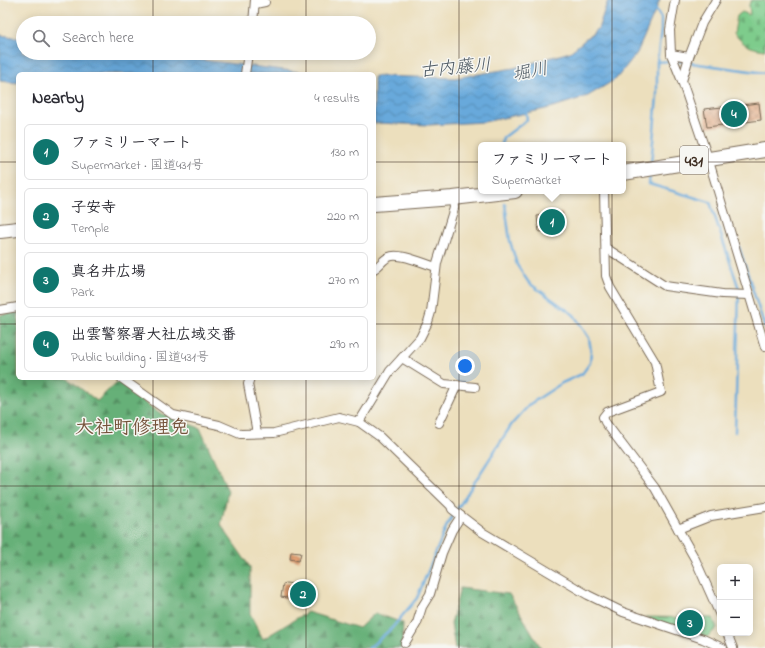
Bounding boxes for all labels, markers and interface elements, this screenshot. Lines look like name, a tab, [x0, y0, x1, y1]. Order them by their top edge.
search box	[16, 16, 376, 60]
icon: search	[30, 27, 52, 49]
text: Search here	[62, 27, 134, 49]
water label: 古内藤川	[418, 53, 492, 85]
water label: 堀川	[510, 56, 551, 89]
text: Nearby	[32, 86, 84, 111]
text: 4 results	[314, 89, 360, 108]
pin: 4	[721, 99, 747, 129]
text: ファミリーマート	[71, 132, 192, 154]
popup	[478, 142, 626, 194]
text: 1	[44, 143, 48, 162]
text: 130 m	[331, 143, 359, 162]
road number: 431	[680, 146, 708, 174]
text: ファミリーマート	[492, 149, 612, 171]
text: Supermarket · 国道431号	[71, 156, 204, 175]
text: Supermarket	[492, 171, 561, 190]
text: 子安寺	[71, 197, 116, 219]
text: 2	[43, 207, 49, 226]
text: 220 m	[327, 207, 359, 226]
pin: 1	[539, 207, 565, 237]
text: Temple	[71, 219, 109, 238]
text: 真名井広場	[71, 261, 146, 283]
text: 3	[43, 271, 49, 290]
text: 270 m	[328, 271, 359, 290]
text: Park	[71, 283, 95, 302]
text: 出雲警察署大社広域交番	[71, 324, 236, 346]
text: 4	[43, 335, 49, 354]
text: 290 m	[330, 335, 359, 354]
text: Public building · 国道431号	[71, 348, 209, 367]
your location	[455, 356, 475, 376]
district label: 大社町修理免	[75, 415, 189, 442]
map controls	[717, 564, 753, 636]
button: +	[717, 564, 753, 600]
pin: 2	[290, 579, 316, 609]
button: −	[717, 600, 753, 636]
pin: 3	[677, 608, 703, 638]

